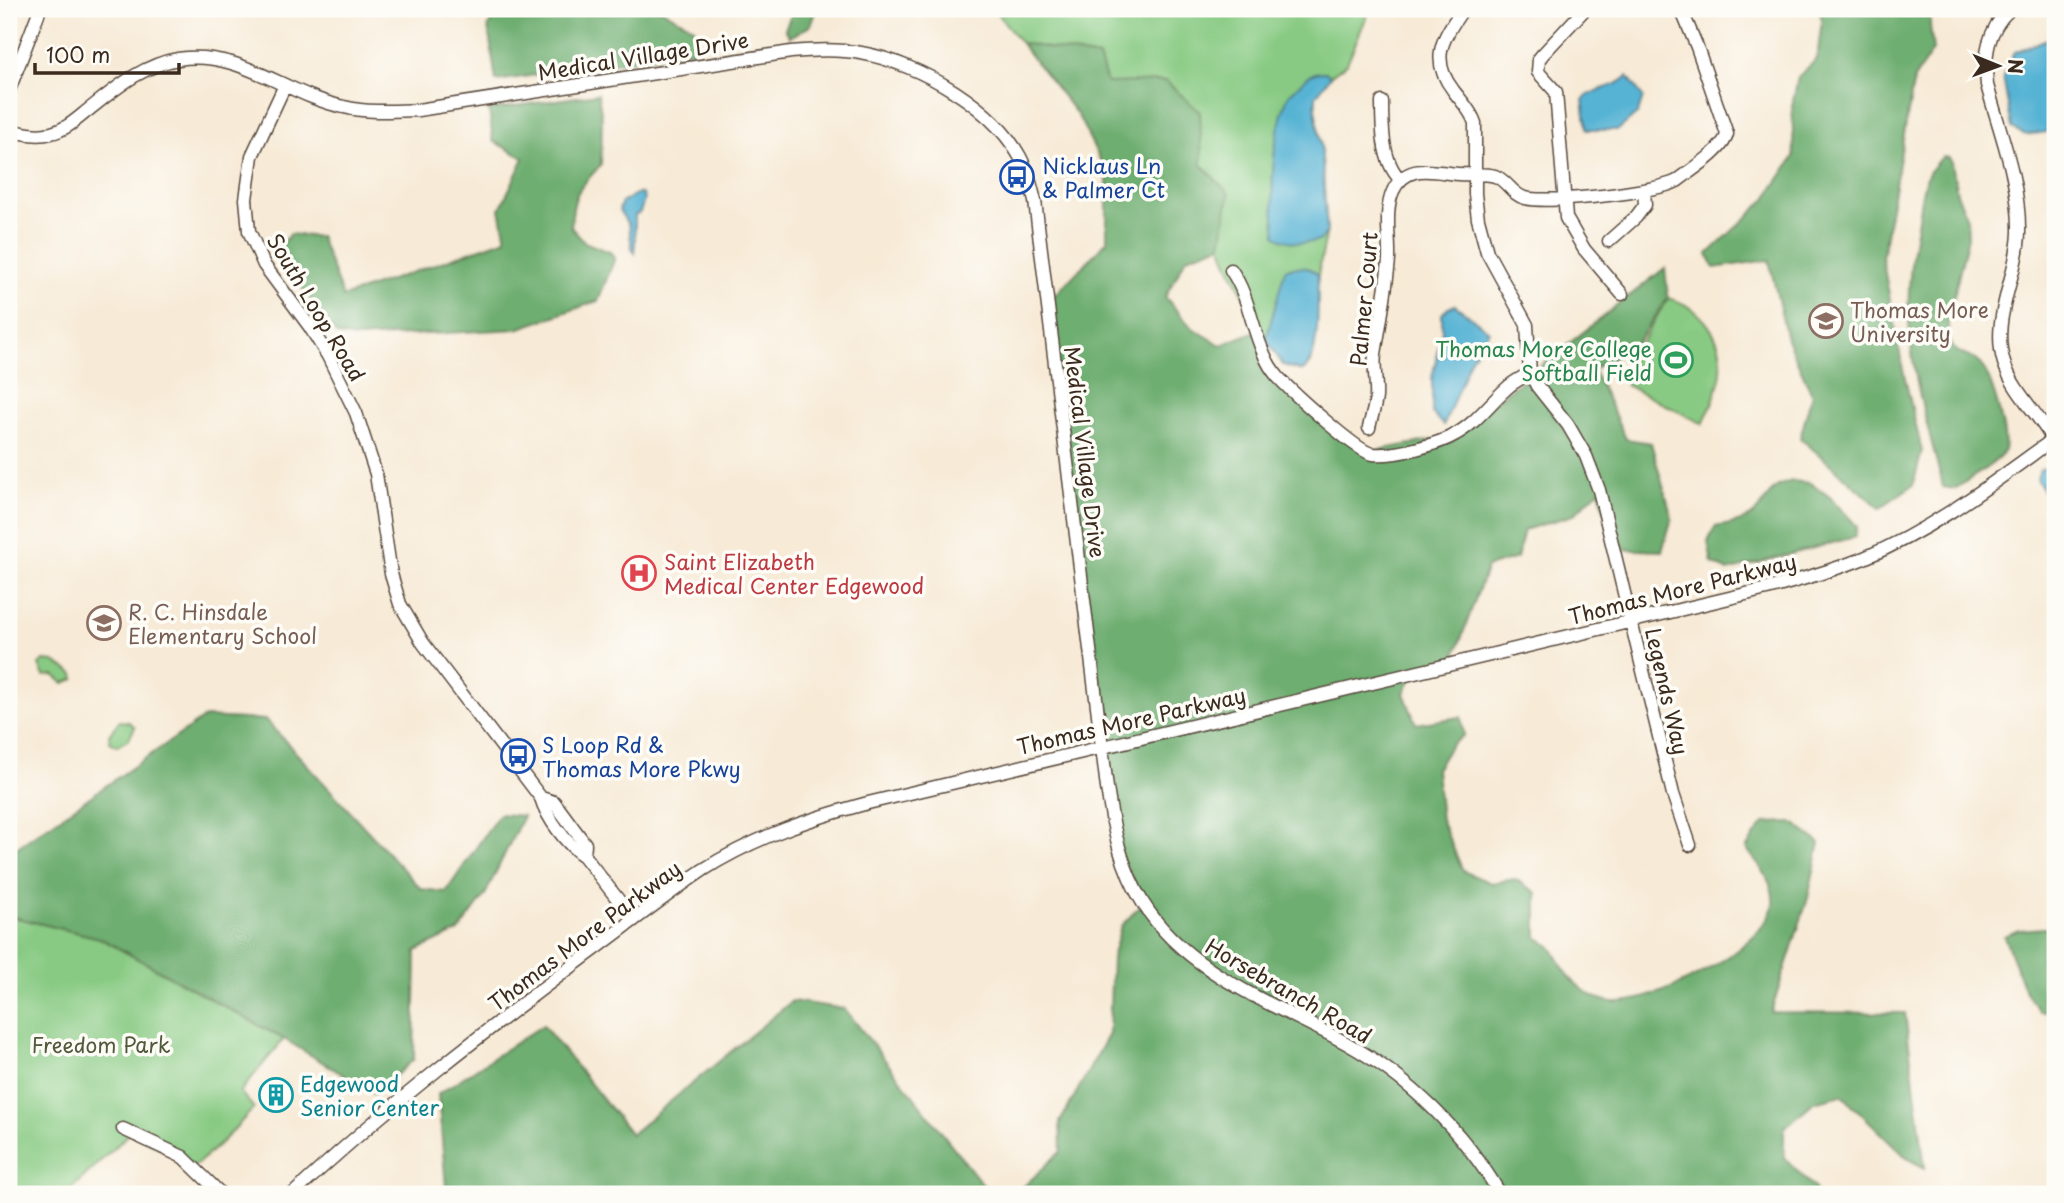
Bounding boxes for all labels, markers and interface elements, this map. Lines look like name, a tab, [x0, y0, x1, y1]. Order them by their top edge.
street label: Medical Village Drive	[535, 23, 751, 87]
scale bar	[35, 32, 178, 76]
north arrow	[1962, 32, 2032, 102]
text: 100 m	[46, 38, 110, 70]
text: N	[2002, 59, 2030, 74]
place label: Nicklaus Ln & Palmer Ct	[1042, 149, 1165, 205]
bus stop icon: Nicklaus Ln & Palmer Ct	[998, 158, 1036, 196]
street label: South Loop Road	[260, 227, 374, 387]
street label: Palmer Court	[1341, 231, 1385, 367]
place label: Thomas More University	[1850, 293, 1989, 349]
school or university icon: Thomas More University	[1807, 302, 1845, 340]
place label: Thomas More College Softball Field	[1435, 332, 1652, 388]
sports icon: Thomas More College Softball Field	[1657, 341, 1695, 379]
street label: Medical Village Drive	[1057, 344, 1115, 560]
street label: Thomas More Parkway	[1565, 544, 1799, 632]
place label: Saint Elizabeth Medical Center Edgewood	[664, 545, 924, 601]
hospital icon: Saint Elizabeth Medical Center Edgewood	[620, 554, 658, 592]
place label: R. C. Hinsdale Elementary School	[128, 595, 317, 651]
school or university icon: R. C. Hinsdale Elementary School	[85, 604, 123, 642]
street label: Legends Way	[1638, 624, 1698, 758]
street label: Thomas More Parkway	[1013, 678, 1249, 762]
place label: S Loop Rd & Thomas More Pkwy	[542, 728, 741, 784]
bus stop icon: S Loop Rd & Thomas More Pkwy	[499, 737, 537, 775]
street label: Thomas More Parkway	[481, 852, 687, 1018]
street label: Horsebranch Road	[1200, 929, 1378, 1051]
park label: Freedom Park	[32, 1028, 171, 1060]
place label: Edgewood Senior Center	[300, 1067, 439, 1123]
building icon: Edgewood Senior Center	[257, 1076, 295, 1114]

